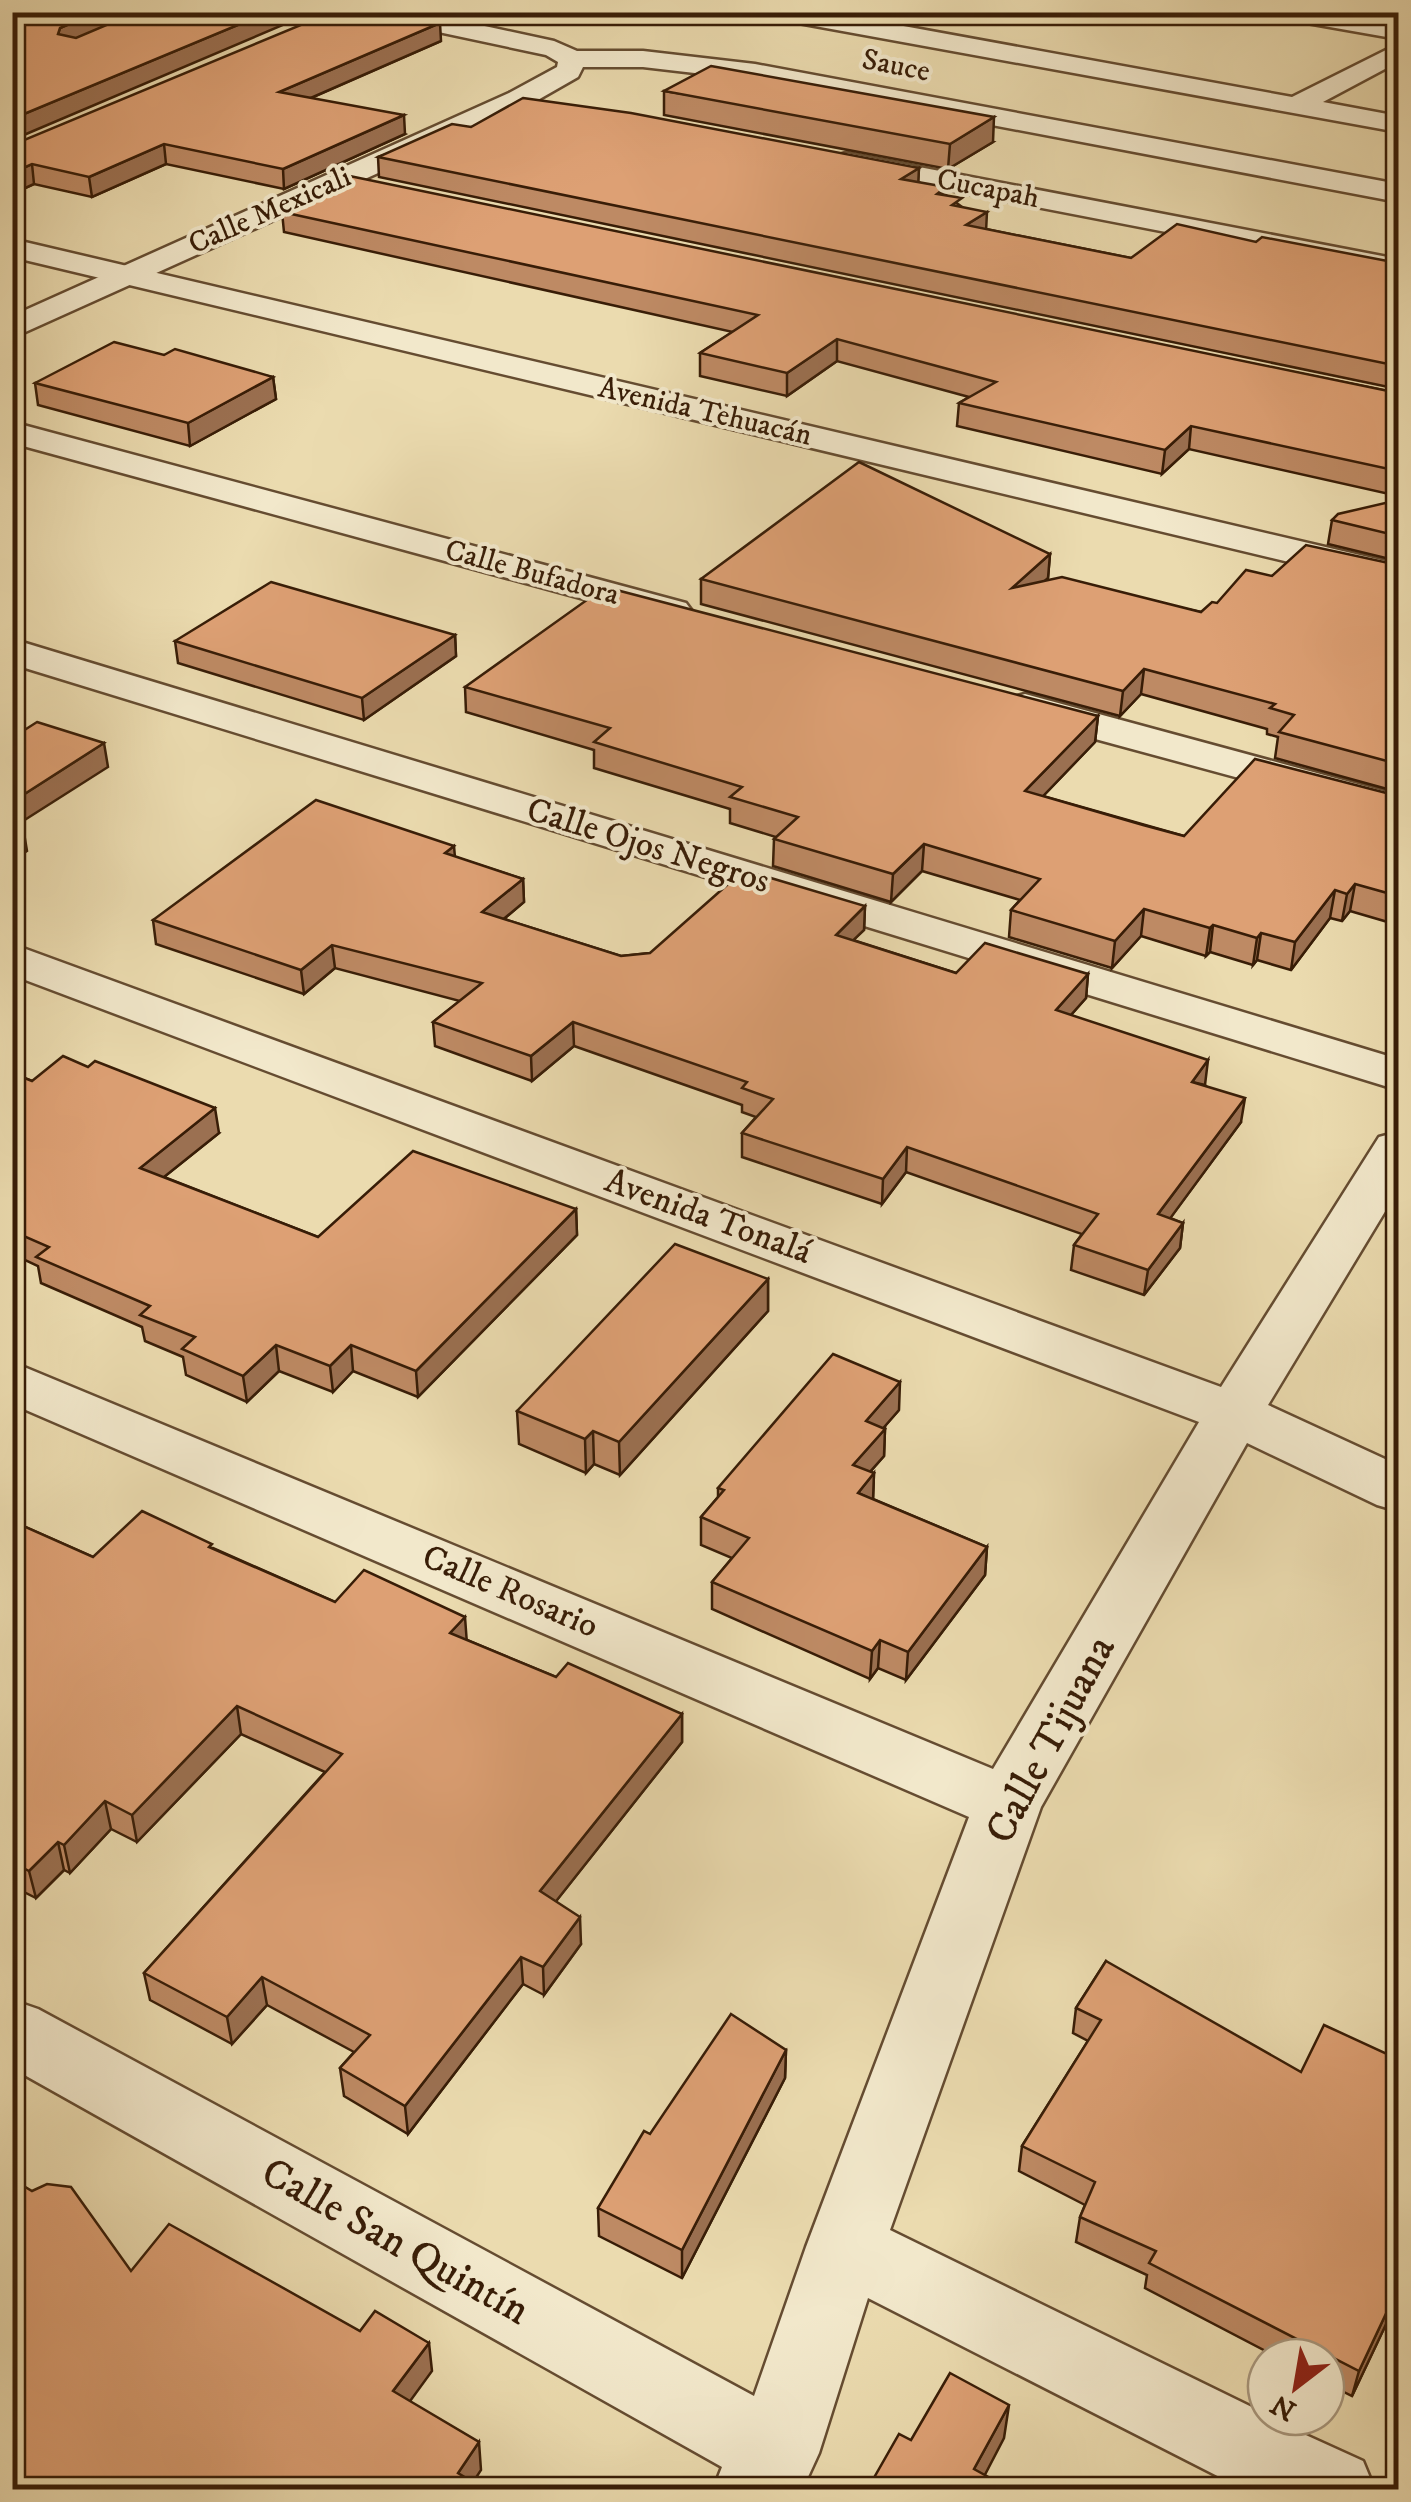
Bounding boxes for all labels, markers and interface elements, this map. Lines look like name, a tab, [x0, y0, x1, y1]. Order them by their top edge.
street label: Sauce	[859, 41, 933, 91]
street label: Calle Mexicali	[183, 159, 357, 263]
street label: Cucapah	[934, 161, 1043, 217]
street label: Avenida Tehuacán	[595, 369, 816, 455]
street label: Calle Bufadora	[441, 532, 623, 614]
street label: Calle Ojos Negros	[521, 788, 775, 904]
street label: Avenida Tonalá	[599, 1159, 818, 1275]
street label: Calle Rosario	[415, 1535, 605, 1649]
street label: Calle Tijuana	[975, 1627, 1127, 1853]
street label: Calle San Quintín	[252, 2147, 538, 2337]
north arrow	[1246, 2337, 1346, 2437]
text: N	[1265, 2386, 1303, 2428]

